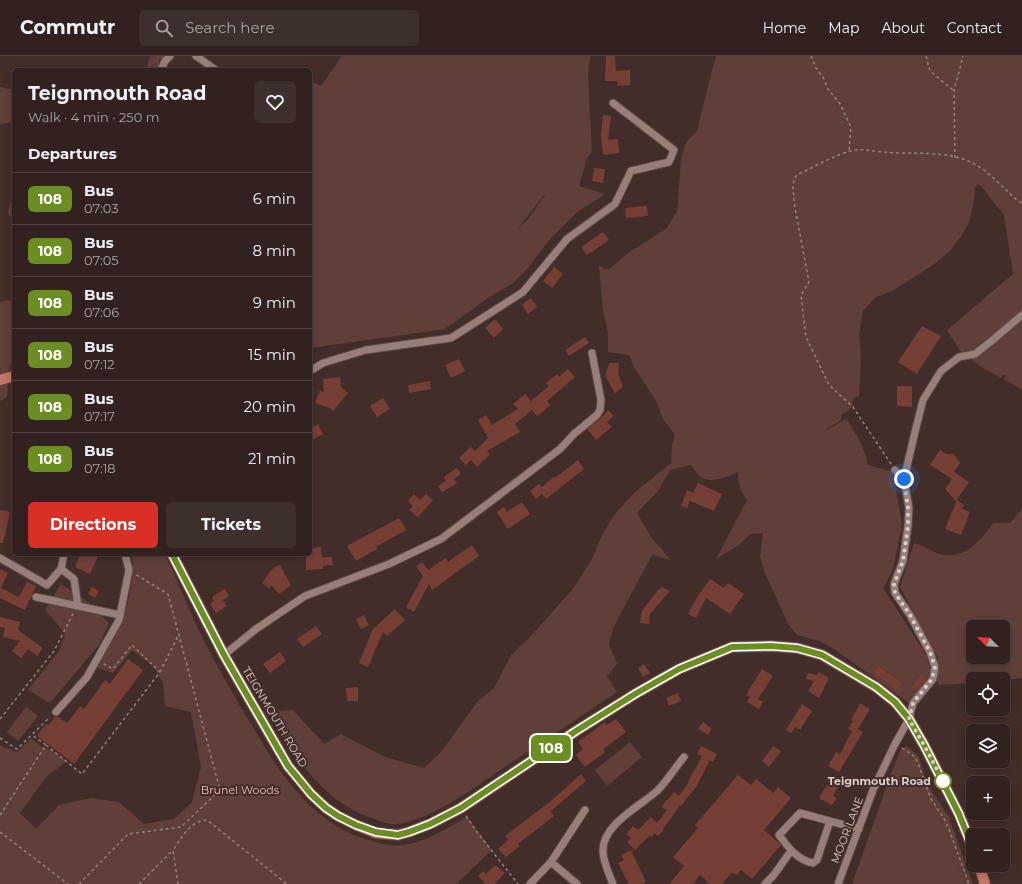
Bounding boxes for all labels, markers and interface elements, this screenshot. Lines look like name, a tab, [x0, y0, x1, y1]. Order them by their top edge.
search box	[139, 10, 419, 46]
text: Commutr	[20, 16, 115, 39]
icon: search	[153, 17, 175, 39]
text: Search here	[185, 18, 274, 37]
text: Home	[763, 19, 806, 37]
text: Map	[828, 19, 859, 37]
text: About	[881, 19, 925, 37]
text: Contact	[947, 19, 1002, 37]
button: heart	[254, 81, 296, 123]
text: Teignmouth Road	[28, 82, 206, 105]
text: Walk · 4 min · 250 m	[28, 109, 159, 125]
text: Departures	[28, 144, 117, 163]
text: Bus	[84, 181, 114, 200]
text: 6 min	[253, 189, 296, 208]
text: 108	[38, 190, 62, 208]
text: 07:03	[84, 200, 118, 216]
text: Bus	[84, 233, 114, 252]
text: 8 min	[252, 241, 296, 260]
text: 108	[38, 242, 62, 260]
text: 07:05	[84, 252, 119, 268]
text: Bus	[84, 285, 114, 304]
text: 9 min	[253, 293, 296, 312]
text: 108	[38, 294, 62, 312]
text: 07:06	[84, 304, 119, 320]
text: Bus	[84, 337, 114, 356]
text: 15 min	[248, 345, 296, 364]
text: 108	[38, 346, 62, 364]
text: 07:12	[84, 356, 115, 372]
text: Bus	[84, 389, 114, 408]
text: 20 min	[244, 397, 296, 416]
text: 108	[38, 398, 62, 416]
text: 07:17	[84, 408, 115, 424]
text: Bus	[84, 441, 114, 460]
text: 21 min	[248, 449, 296, 468]
text: 108	[38, 450, 62, 468]
text: 07:18	[84, 460, 116, 476]
your location	[894, 469, 914, 489]
button: Directions	[28, 502, 158, 548]
button: Tickets	[166, 502, 296, 548]
north arrow	[966, 620, 1010, 664]
map controls	[966, 620, 1010, 872]
street label: TEIGNMOUTH ROAD	[239, 664, 311, 770]
button: locate	[966, 672, 1010, 716]
button: layers	[966, 724, 1010, 768]
line badge: 108	[528, 735, 574, 761]
text: 108	[539, 739, 563, 757]
marker: Teignmouth Road	[934, 772, 952, 790]
place label: Teignmouth Road	[828, 774, 931, 788]
button: +	[966, 776, 1010, 820]
park label: Brunel Woods	[201, 783, 280, 797]
street label: MOOR LANE	[828, 795, 866, 865]
button: −	[966, 828, 1010, 872]

